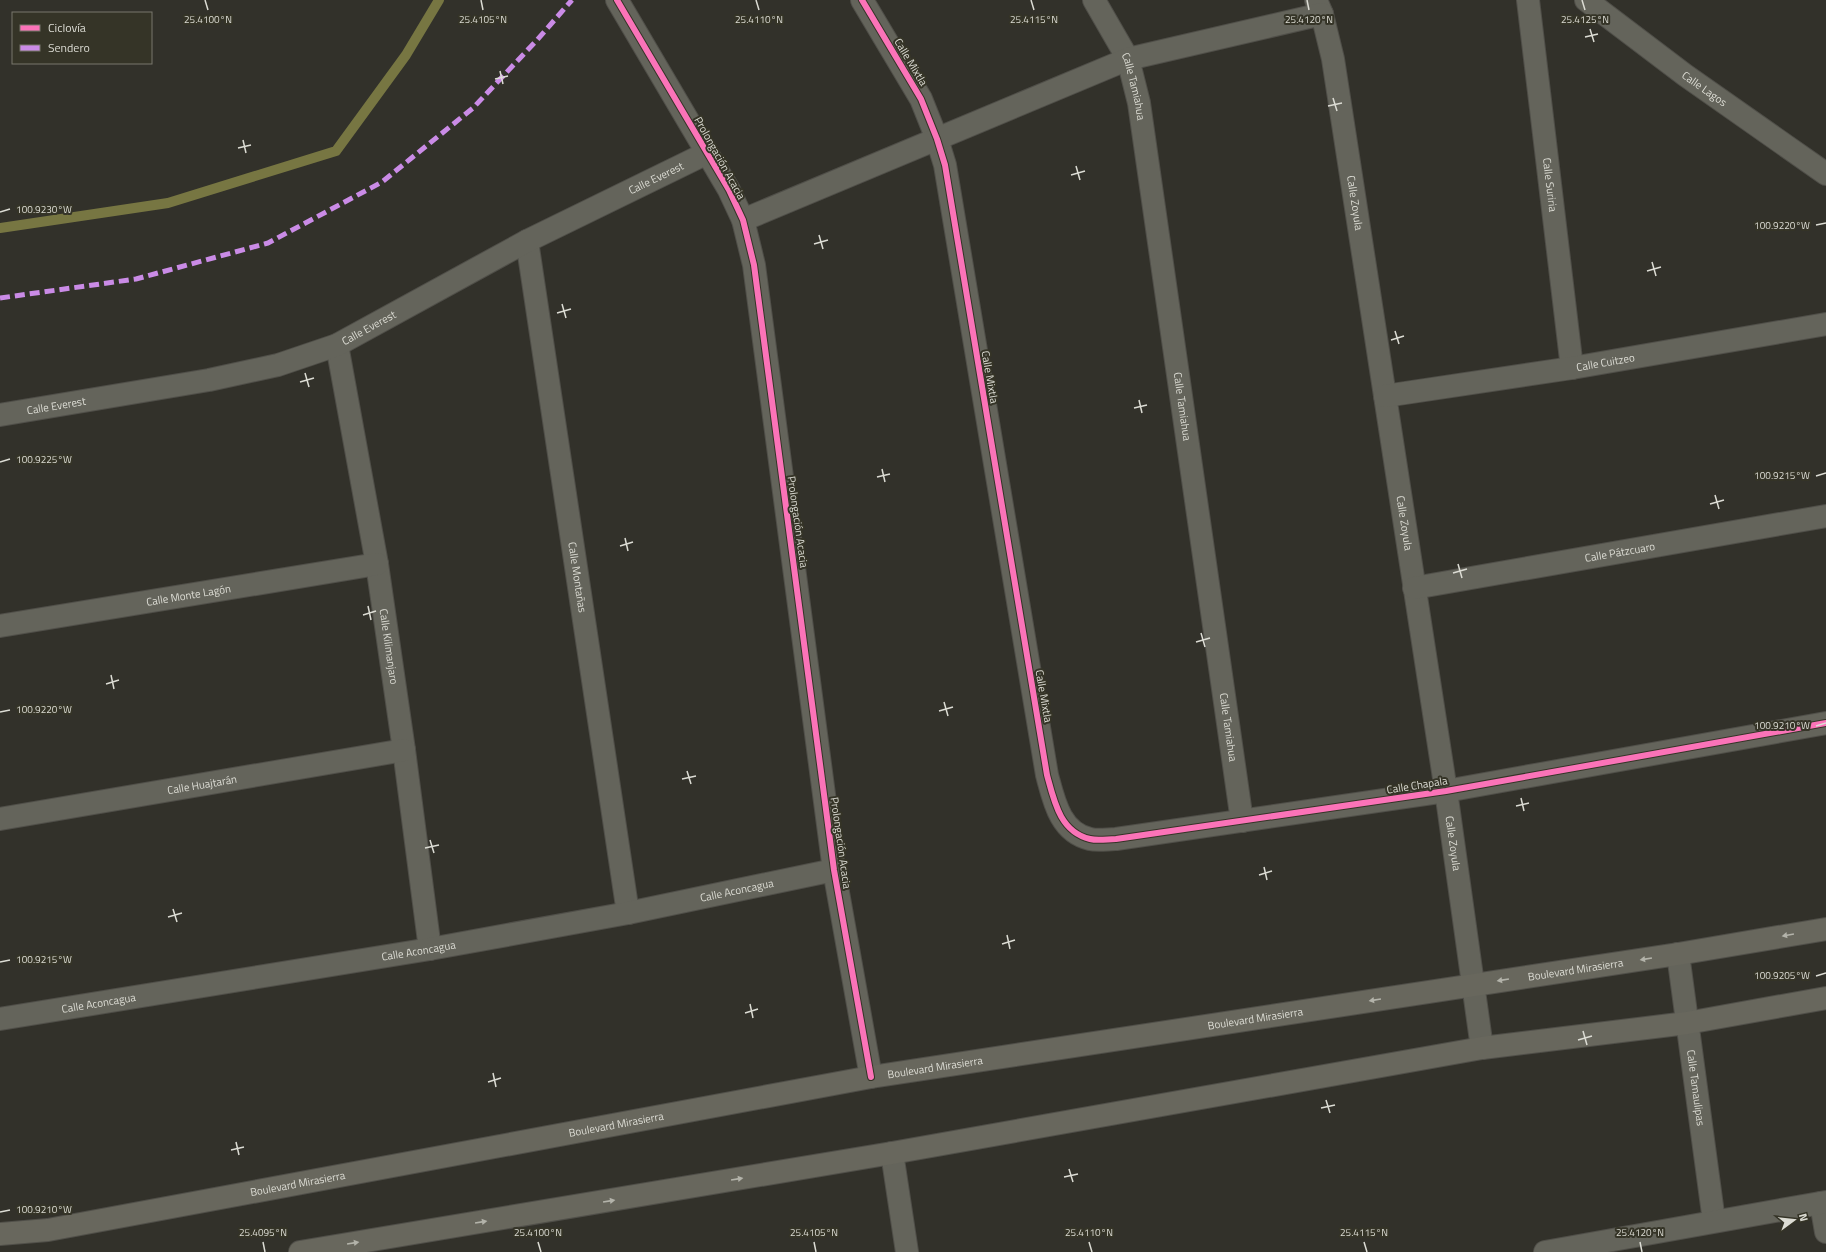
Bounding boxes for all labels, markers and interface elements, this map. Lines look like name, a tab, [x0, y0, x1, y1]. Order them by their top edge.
legend	[12, 12, 152, 64]
text: 25.4100°N	[184, 12, 232, 27]
text: 25.4105°N	[459, 12, 507, 27]
text: 25.4110°N	[735, 12, 783, 27]
text: 25.4115°N	[1010, 12, 1058, 27]
text: 25.4120°N	[1285, 12, 1333, 27]
text: 25.4125°N	[1561, 12, 1609, 27]
text: Ciclovía	[48, 18, 86, 37]
street label: Calle Mixtla	[890, 35, 932, 89]
text: Sendero	[48, 38, 90, 57]
street label: Calle Tamiahua	[1118, 49, 1149, 122]
street label: Calle Lagos	[1679, 67, 1730, 110]
street label: Prolongación Acacia	[691, 114, 750, 203]
street label: Calle Suriria	[1539, 157, 1561, 213]
street label: Calle Everest	[626, 158, 686, 198]
street label: Calle Zoyula	[1343, 174, 1367, 232]
text: 100.9230°W	[16, 202, 72, 217]
text: 100.9220°W	[1754, 218, 1810, 233]
street label: Calle Everest	[339, 306, 399, 349]
street label: Calle Mixtla	[978, 349, 1003, 405]
street label: Calle Cuitzeo	[1575, 349, 1636, 375]
street label: Calle Tamiahua	[1170, 371, 1195, 442]
street label: Calle Everest	[26, 393, 87, 418]
text: 100.9225°W	[16, 452, 72, 467]
text: 100.9215°W	[1754, 468, 1810, 483]
street label: Prolongación Acacia	[784, 475, 812, 569]
street label: Calle Zoyula	[1392, 494, 1417, 552]
street label: Calle Pátzcuaro	[1583, 538, 1656, 566]
street label: Calle Montañas	[564, 541, 591, 614]
street label: Calle Monte Lagón	[145, 580, 232, 610]
street label: Calle Kilimanjaro	[376, 608, 402, 686]
street label: Calle Mixtla	[1032, 668, 1057, 724]
street label: Calle Tamiahua	[1216, 692, 1241, 763]
text: 100.9220°W	[16, 702, 72, 717]
text: 100.9210°W	[1754, 718, 1810, 733]
street label: Calle Huajtarán	[166, 771, 238, 798]
street label: Calle Chapala	[1385, 772, 1449, 798]
street label: Prolongación Acacia	[827, 796, 855, 890]
street label: Calle Zoyula	[1442, 815, 1465, 872]
street label: Calle Aconcagua	[698, 875, 776, 906]
one-way arrow	[1781, 932, 1794, 938]
street label: Calle Aconcagua	[380, 936, 457, 965]
text: 100.9215°W	[16, 952, 72, 967]
street label: Boulevard Mirasierra	[1527, 954, 1625, 985]
one-way arrow	[1639, 956, 1652, 962]
text: 100.9205°W	[1754, 968, 1810, 983]
one-way arrow	[1497, 977, 1509, 983]
street label: Calle Aconcagua	[60, 989, 137, 1017]
one-way arrow	[1369, 997, 1381, 1003]
street label: Boulevard Mirasierra	[1206, 1003, 1305, 1034]
street label: Calle Tamaulipas	[1683, 1049, 1709, 1127]
street label: Boulevard Mirasierra	[886, 1052, 984, 1082]
street label: Boulevard Mirasierra	[567, 1108, 665, 1141]
street label: Boulevard Mirasierra	[249, 1167, 347, 1200]
one-way arrow	[731, 1176, 743, 1182]
one-way arrow	[603, 1197, 615, 1203]
north arrow	[1774, 1200, 1814, 1240]
text: 100.9210°W	[16, 1202, 72, 1217]
text: N	[1795, 1212, 1812, 1223]
one-way arrow	[475, 1219, 487, 1225]
text: 25.4095°N	[239, 1225, 287, 1240]
text: 25.4100°N	[514, 1225, 562, 1240]
text: 25.4105°N	[790, 1225, 838, 1240]
text: 25.4110°N	[1065, 1225, 1113, 1240]
text: 25.4115°N	[1340, 1225, 1388, 1240]
text: 25.4120°N	[1616, 1225, 1664, 1240]
one-way arrow	[347, 1240, 359, 1246]

